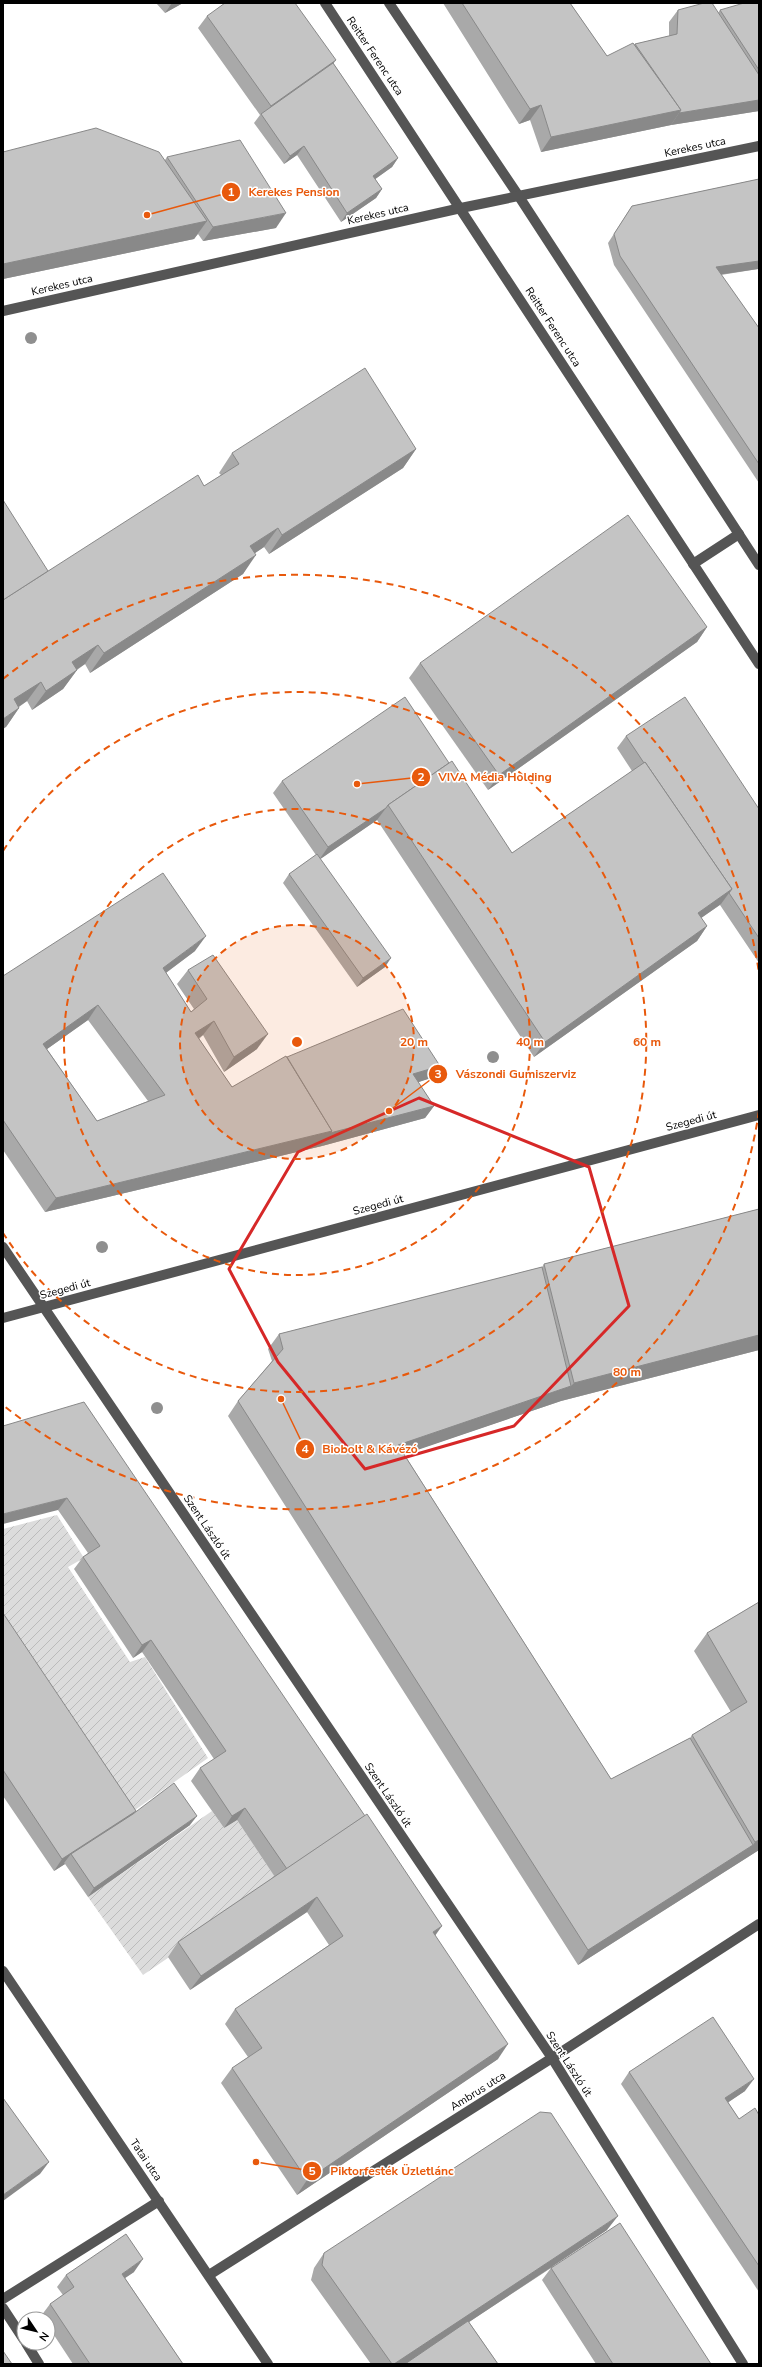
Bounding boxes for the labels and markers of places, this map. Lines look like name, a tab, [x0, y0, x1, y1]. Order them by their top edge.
callout: Kerekes Pension	[221, 180, 348, 204]
callout: VIVA Média Holding	[411, 765, 560, 789]
centre of rings	[290, 1035, 304, 1049]
callout: Vászondi Gumiszerviz	[428, 1062, 585, 1086]
callout: Biobolt & Kávézó	[295, 1437, 426, 1461]
callout: Piktorfesték Üzletlánc	[302, 2159, 462, 2183]

